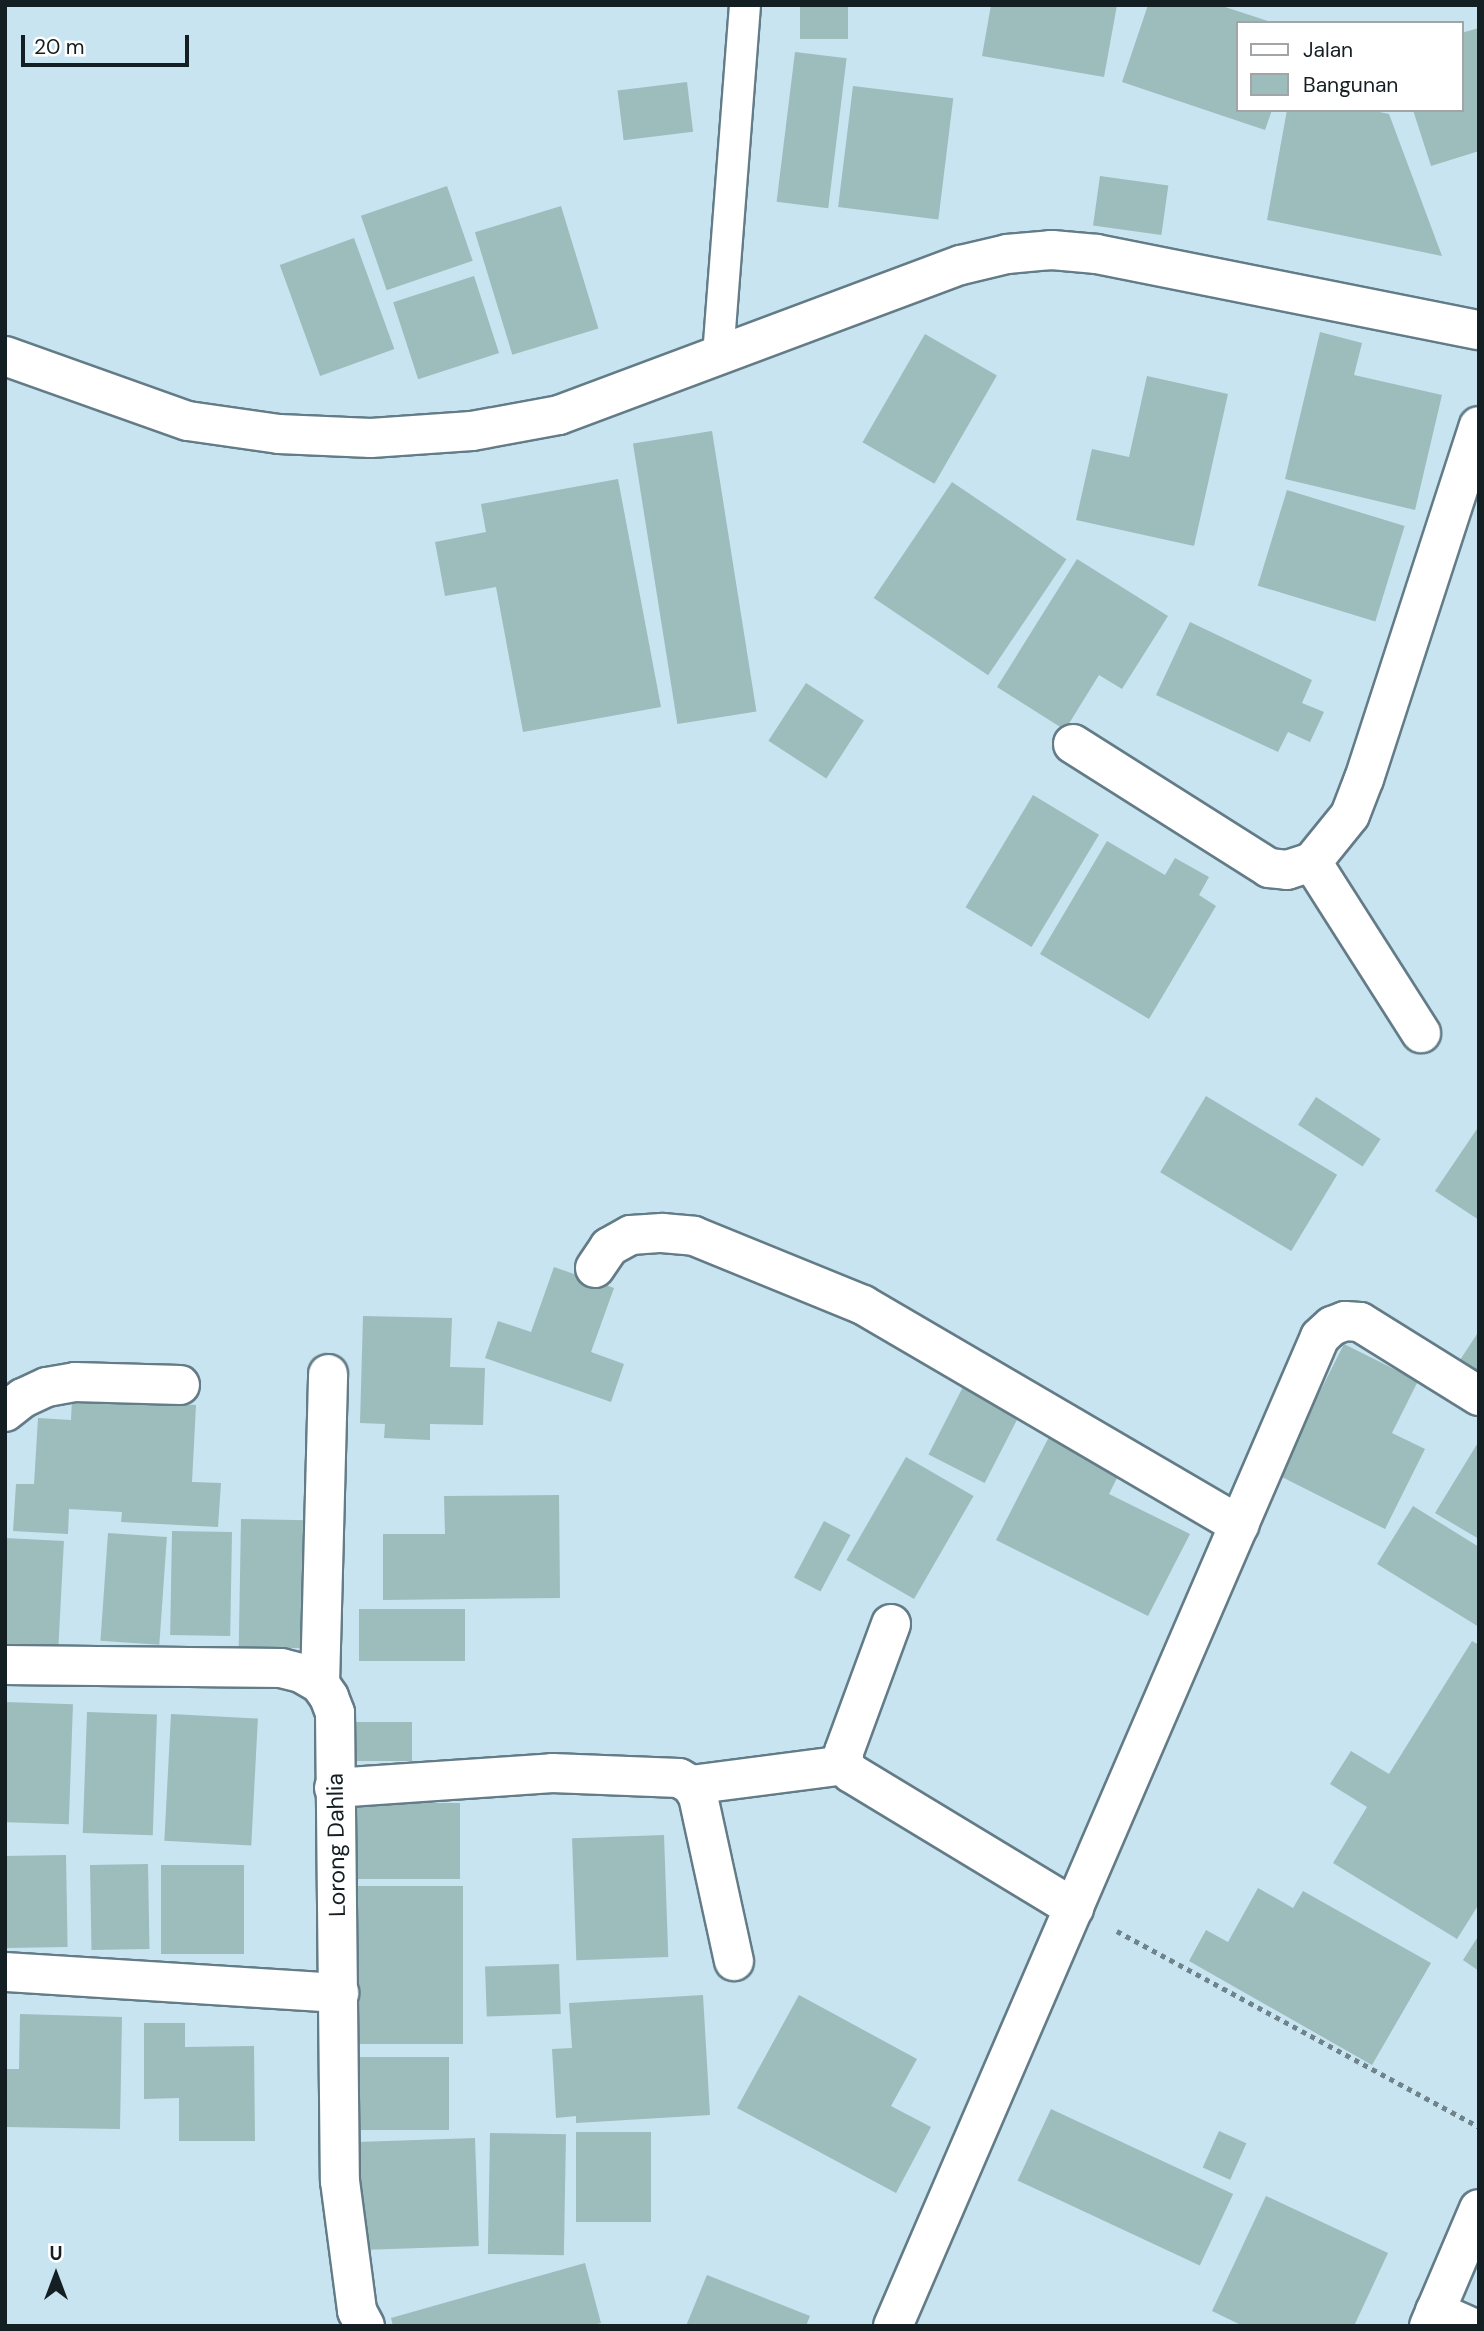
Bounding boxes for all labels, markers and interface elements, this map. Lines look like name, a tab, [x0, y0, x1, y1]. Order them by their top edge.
scale bar	[24, 21, 192, 65]
legend	[1236, 21, 1463, 112]
text: 20 m	[34, 33, 85, 61]
text: Jalan	[1303, 36, 1353, 64]
text: Bangunan	[1303, 71, 1398, 99]
street label: Lorong Dahlia	[321, 1773, 351, 1917]
north arrow	[21, 2240, 91, 2310]
text: U	[49, 2241, 63, 2266]

